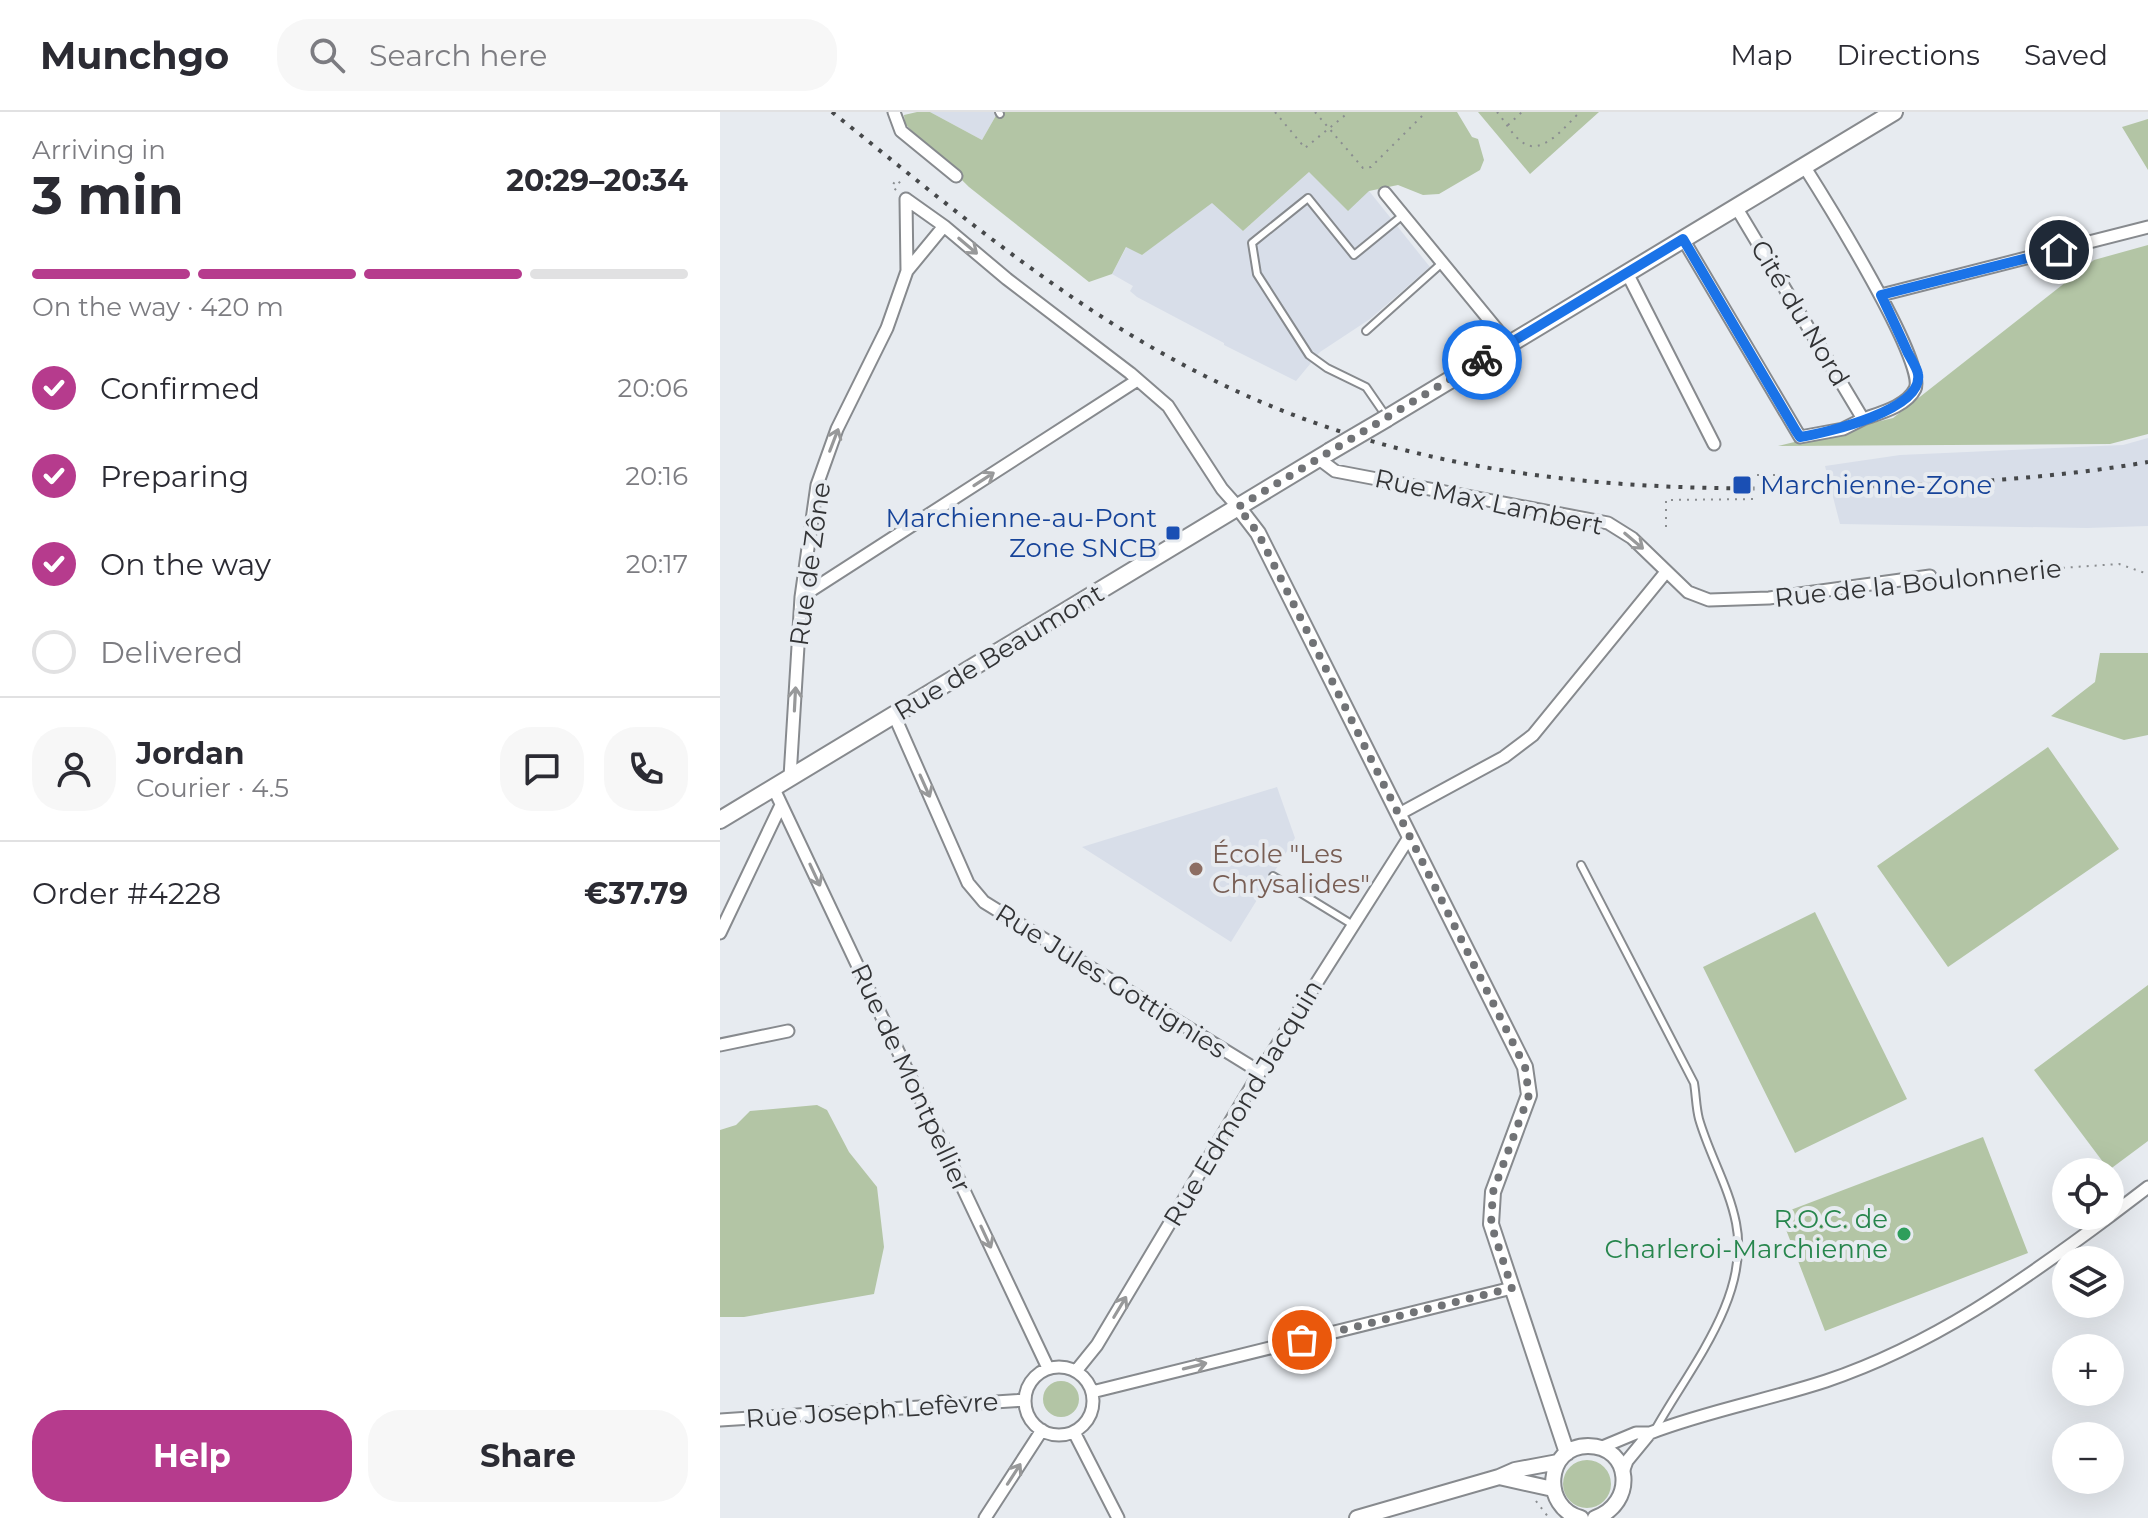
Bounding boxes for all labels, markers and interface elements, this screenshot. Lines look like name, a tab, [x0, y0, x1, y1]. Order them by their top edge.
search box	[277, 19, 837, 91]
text: Munchgo	[40, 32, 229, 79]
icon: search	[305, 33, 349, 77]
text: Search here	[369, 37, 547, 74]
text: Map	[1730, 38, 1792, 72]
text: Directions	[1836, 38, 1980, 72]
text: Saved	[2024, 38, 2108, 72]
text: Arriving in	[32, 134, 166, 166]
text: 20:29–20:34	[506, 162, 688, 199]
text: 3 min	[32, 164, 184, 227]
pin	[2025, 216, 2093, 284]
icon: home	[2037, 228, 2081, 272]
street label: Cité du Nord	[1744, 234, 1856, 392]
one-way arrow	[958, 237, 978, 255]
text: On the way · 420 m	[32, 291, 284, 323]
courier	[1442, 320, 1522, 400]
icon: bike	[1460, 338, 1504, 382]
icon: check	[32, 366, 76, 410]
text: Confirmed	[100, 370, 260, 407]
text: 20:06	[618, 372, 688, 404]
one-way arrow	[828, 428, 842, 453]
icon: check	[32, 454, 76, 498]
text: Preparing	[100, 458, 249, 495]
text: 20:16	[625, 460, 688, 492]
street label: Rue Max Lambert	[1372, 462, 1606, 542]
place label: Marchienne-Zone	[1760, 469, 1992, 501]
one-way arrow	[973, 471, 995, 488]
marker: Marchienne-Zone	[1731, 474, 1753, 496]
street label: Rue de Zône	[783, 480, 837, 648]
place label: Marchienne-au-Pont Zone SNCB	[885, 502, 1157, 564]
marker: Marchienne-au-Pont Zone SNCB	[1164, 524, 1182, 542]
one-way arrow	[1623, 532, 1644, 550]
icon: check	[32, 542, 76, 586]
text: On the way	[100, 546, 271, 583]
text: 20:17	[626, 548, 688, 580]
street label: Rue de la Boulonnerie	[1773, 552, 2063, 614]
street label: Rue de Beaumont	[888, 577, 1110, 727]
text: Delivered	[100, 634, 243, 671]
one-way arrow	[788, 686, 803, 713]
button: person	[32, 727, 116, 811]
button: chat	[500, 727, 584, 811]
button: phone	[604, 727, 688, 811]
text: Jordan	[136, 735, 245, 772]
text: Courier · 4.5	[136, 772, 289, 804]
one-way arrow	[919, 773, 934, 798]
place label: École "Les Chrysalides"	[1212, 838, 1370, 900]
marker: École "Les Chrysalides"	[1187, 860, 1205, 878]
one-way arrow	[808, 863, 823, 887]
text: Order #4228	[32, 875, 221, 912]
text: €37.79	[584, 875, 688, 912]
street label: Rue Jules Gottignies	[990, 897, 1232, 1065]
street label: Rue de Montpellier	[844, 959, 978, 1197]
street label: Rue Edmond Jacquin	[1157, 974, 1329, 1232]
map controls	[2052, 1158, 2124, 1494]
button: locate	[2052, 1158, 2124, 1230]
place label: R.O.C. de Charleroi-Marchienne	[1605, 1203, 1888, 1265]
one-way arrow	[979, 1224, 994, 1248]
marker: R.O.C. de Charleroi-Marchienne	[1895, 1225, 1913, 1243]
button: layers	[2052, 1246, 2124, 1318]
one-way arrow	[1112, 1296, 1128, 1319]
pin	[1268, 1306, 1336, 1374]
icon: bag	[1280, 1318, 1324, 1362]
button: +	[2052, 1334, 2124, 1406]
one-way arrow	[1182, 1358, 1208, 1373]
street label: Rue Joseph Lefèvre	[745, 1385, 999, 1435]
button: Help	[32, 1410, 352, 1502]
button: Share	[368, 1410, 688, 1502]
button: −	[2052, 1422, 2124, 1494]
one-way arrow	[1006, 1463, 1022, 1486]

